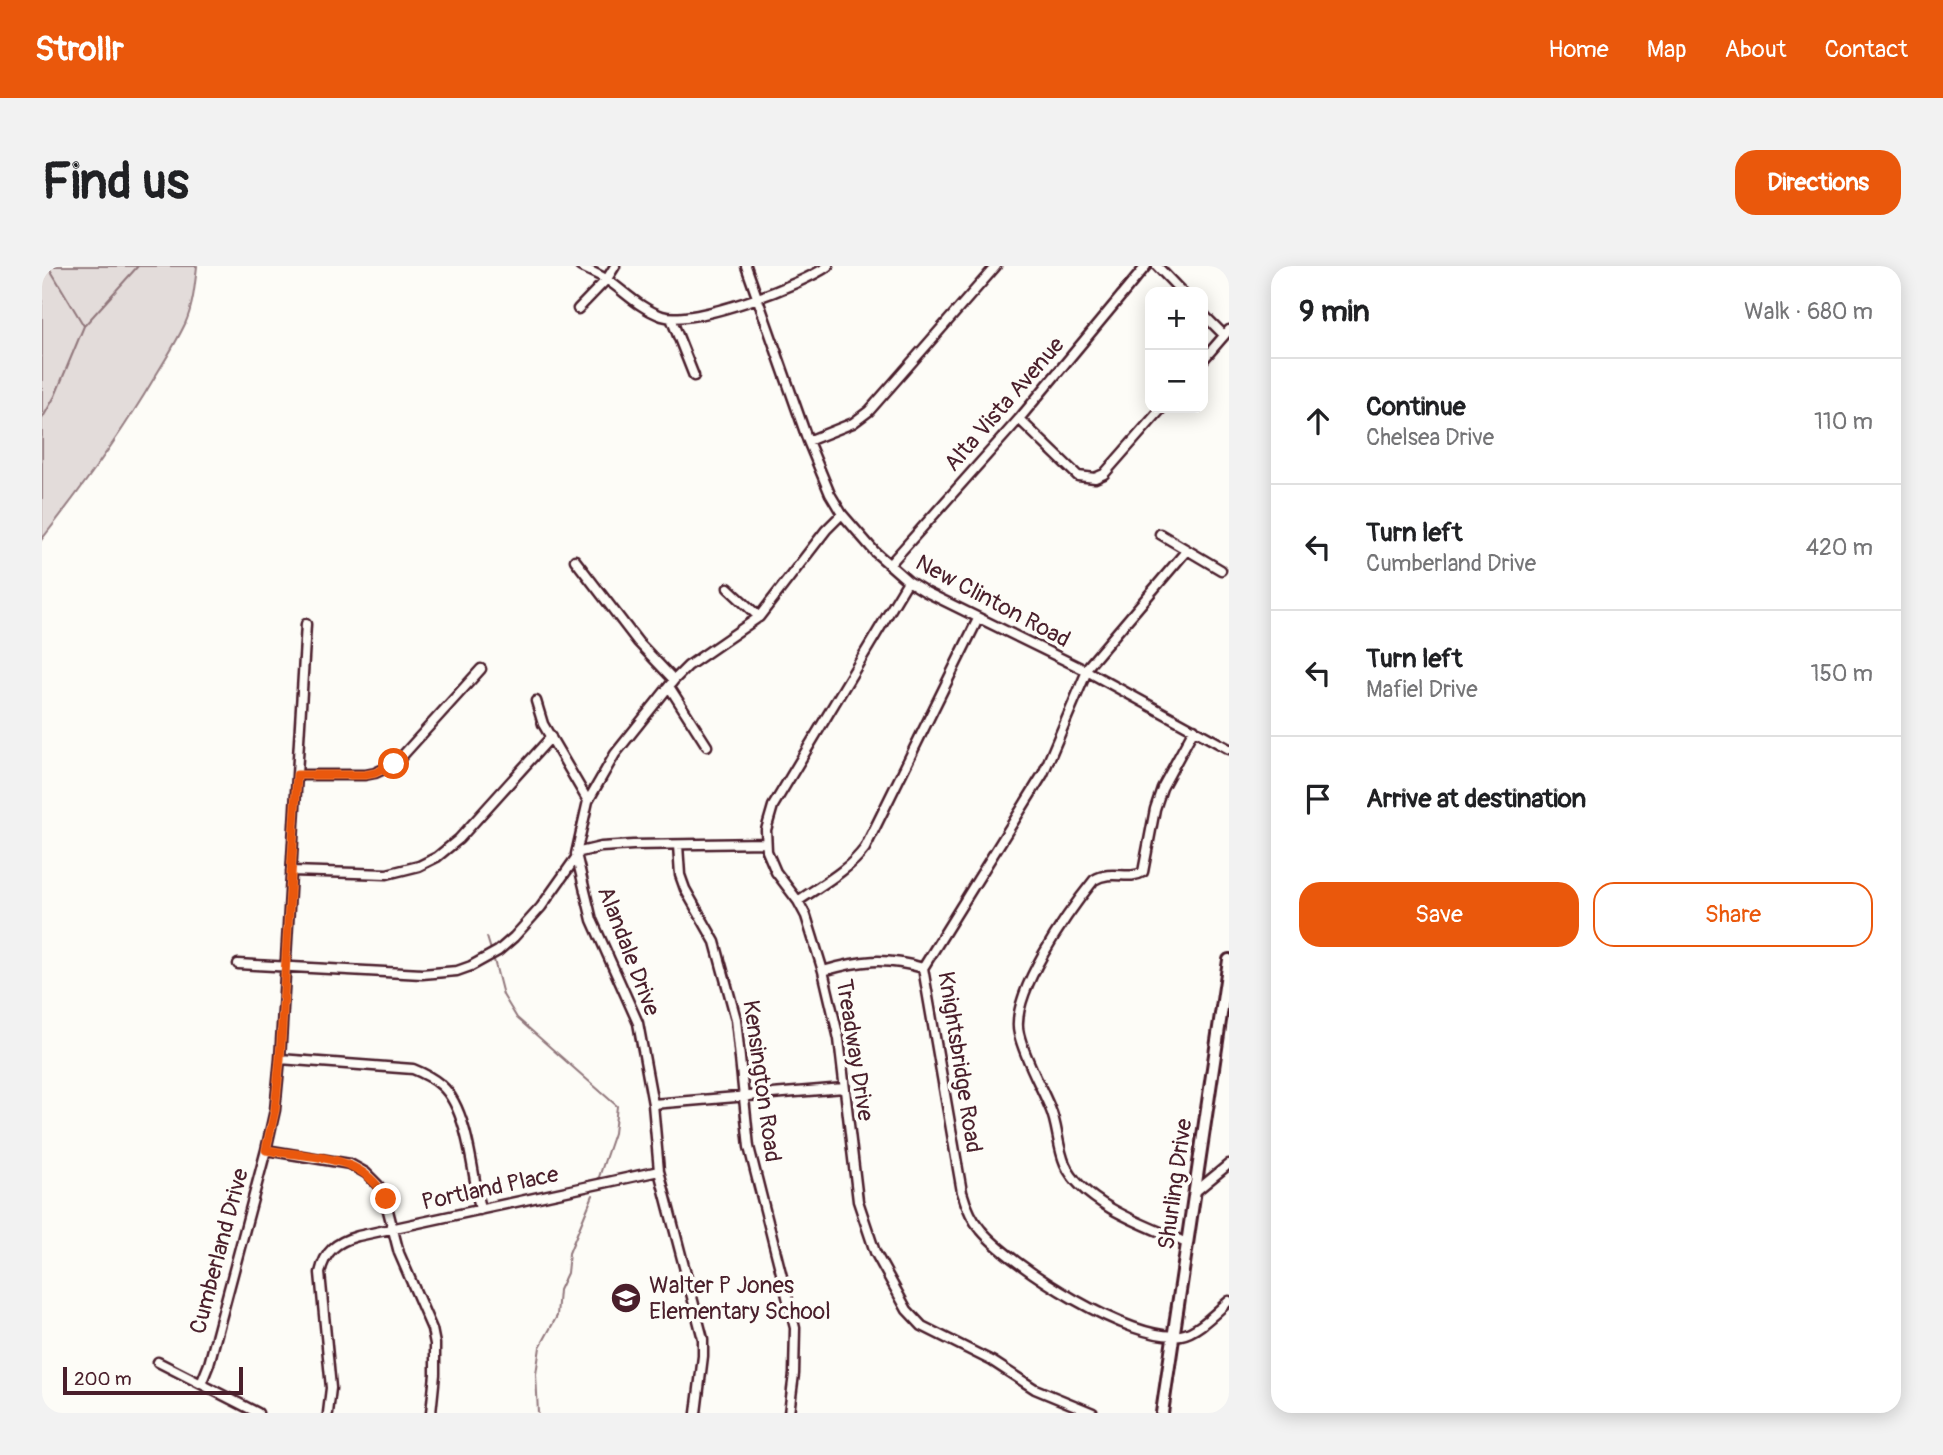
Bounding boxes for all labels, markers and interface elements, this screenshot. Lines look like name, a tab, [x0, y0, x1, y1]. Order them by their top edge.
text: Strollr	[35, 29, 124, 70]
text: Home	[1548, 35, 1609, 64]
text: Map	[1647, 35, 1687, 64]
text: About	[1725, 35, 1787, 64]
text: Contact	[1825, 35, 1908, 64]
button: Directions	[1735, 150, 1901, 215]
text: Find us	[42, 152, 189, 213]
map controls	[1145, 287, 1208, 413]
button: +	[1145, 287, 1208, 350]
text: 9 min	[1299, 293, 1370, 330]
text: Walk · 680 m	[1744, 297, 1873, 326]
street label: Alta Vista Avenue	[938, 330, 1071, 477]
button: −	[1145, 350, 1208, 413]
text: Continue	[1366, 391, 1466, 423]
icon: ahead	[1299, 402, 1337, 440]
text: 110 m	[1814, 407, 1873, 436]
text: Chelsea Drive	[1366, 423, 1494, 452]
text: Turn left	[1366, 517, 1462, 549]
icon: left	[1299, 528, 1337, 566]
text: 420 m	[1806, 533, 1873, 562]
street label: New Clinton Road	[911, 548, 1075, 654]
text: Cumberland Drive	[1366, 549, 1536, 578]
text: Turn left	[1366, 643, 1462, 675]
icon: left	[1299, 654, 1337, 692]
text: 150 m	[1810, 659, 1873, 688]
text: Mafiel Drive	[1366, 675, 1478, 704]
route start	[378, 748, 409, 779]
icon: arrive	[1299, 780, 1337, 818]
text: Arrive at destination	[1366, 783, 1586, 815]
street label: Alandale Drive	[591, 882, 667, 1020]
button: Save	[1299, 882, 1579, 947]
button: Share	[1593, 882, 1873, 947]
street label: Knightsbridge Road	[931, 969, 989, 1155]
street label: Treadway Drive	[829, 977, 881, 1124]
street label: Kensington Road	[736, 998, 788, 1164]
street label: Shurling Drive	[1151, 1116, 1199, 1251]
street label: Portland Place	[419, 1159, 562, 1217]
street label: Cumberland Drive	[183, 1164, 255, 1337]
route end	[370, 1183, 401, 1214]
place label: Walter P Jones Elementary School	[649, 1271, 831, 1326]
school or university icon: Walter P Jones Elementary School	[609, 1281, 643, 1315]
scale bar	[63, 1364, 243, 1396]
text: 200 m	[74, 1367, 132, 1391]

